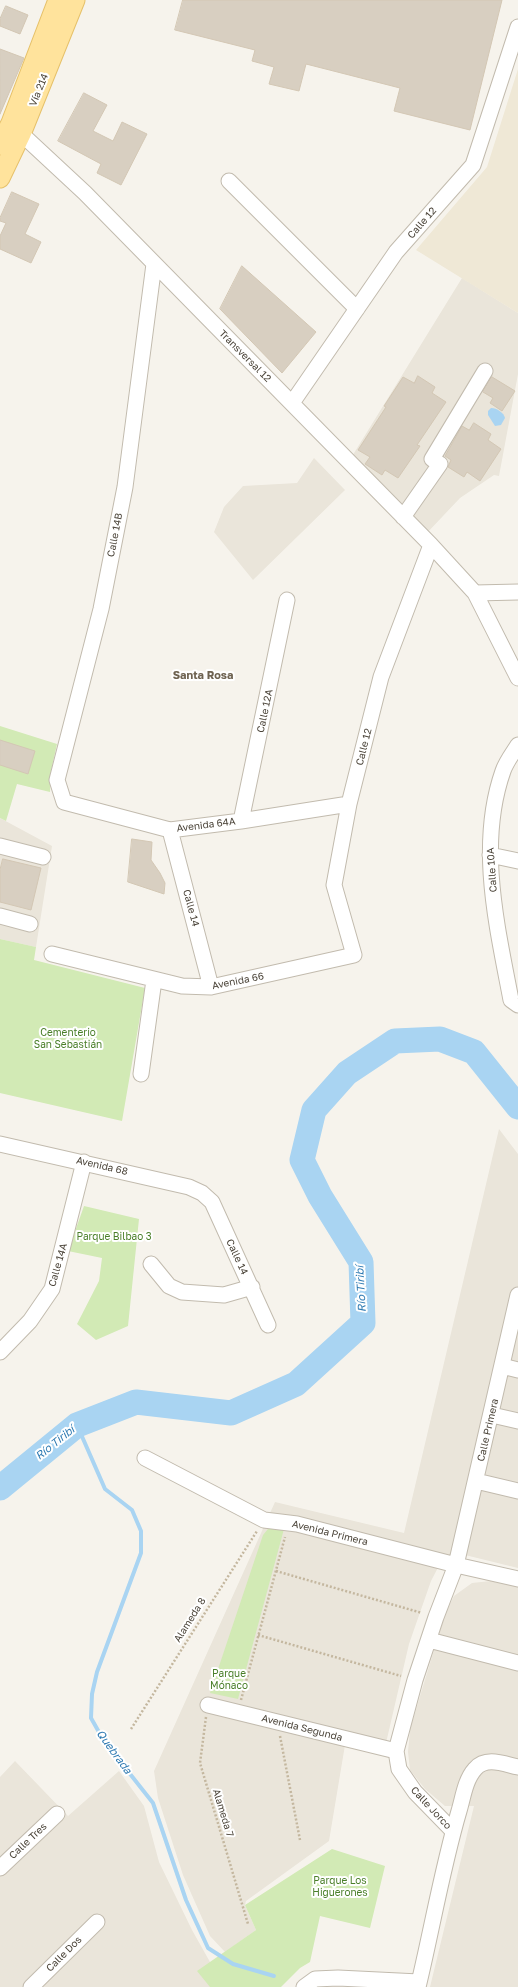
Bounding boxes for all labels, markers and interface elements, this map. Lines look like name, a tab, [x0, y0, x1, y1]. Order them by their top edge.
street label: Vía 214	[27, 72, 51, 108]
street label: Calle 12	[405, 205, 439, 241]
street label: Transversal 12	[217, 328, 273, 384]
street label: Calle 14B	[105, 512, 125, 558]
district label: Santa Rosa	[173, 669, 233, 683]
street label: Calle 12A	[255, 688, 275, 734]
street label: Calle 12	[354, 727, 374, 767]
street label: Avenida 64A	[176, 815, 236, 835]
street label: Calle 10A	[484, 847, 500, 893]
street label: Calle 14	[180, 888, 202, 928]
street label: Avenida 66	[211, 970, 265, 992]
park label: Cementerio San Sebastián	[34, 1027, 102, 1050]
street label: Avenida 68	[75, 1154, 129, 1178]
park label: Parque Bilbao 3	[76, 1231, 152, 1243]
street label: Calle 14	[224, 1237, 250, 1277]
street label: Calle 14A	[46, 1242, 70, 1288]
water label: Río Tiribí	[353, 1265, 369, 1313]
street label: Calle Primera	[475, 1397, 501, 1463]
water label: Río Tiribí	[33, 1423, 77, 1463]
street label: Avenida Primera	[291, 1518, 369, 1548]
street label: Alameda 8	[172, 1595, 208, 1645]
park label: Parque Mónaco	[210, 1668, 248, 1692]
street label: Avenida Segunda	[260, 1712, 344, 1744]
water label: Quebrada	[94, 1727, 134, 1777]
street label: Calle Jorco	[408, 1784, 454, 1832]
street label: Alameda 7	[210, 1788, 236, 1838]
street label: Calle Tres	[7, 1820, 49, 1862]
park label: Parque Los Higuerones	[312, 1875, 368, 1898]
street label: Calle Dos	[44, 1934, 84, 1974]

